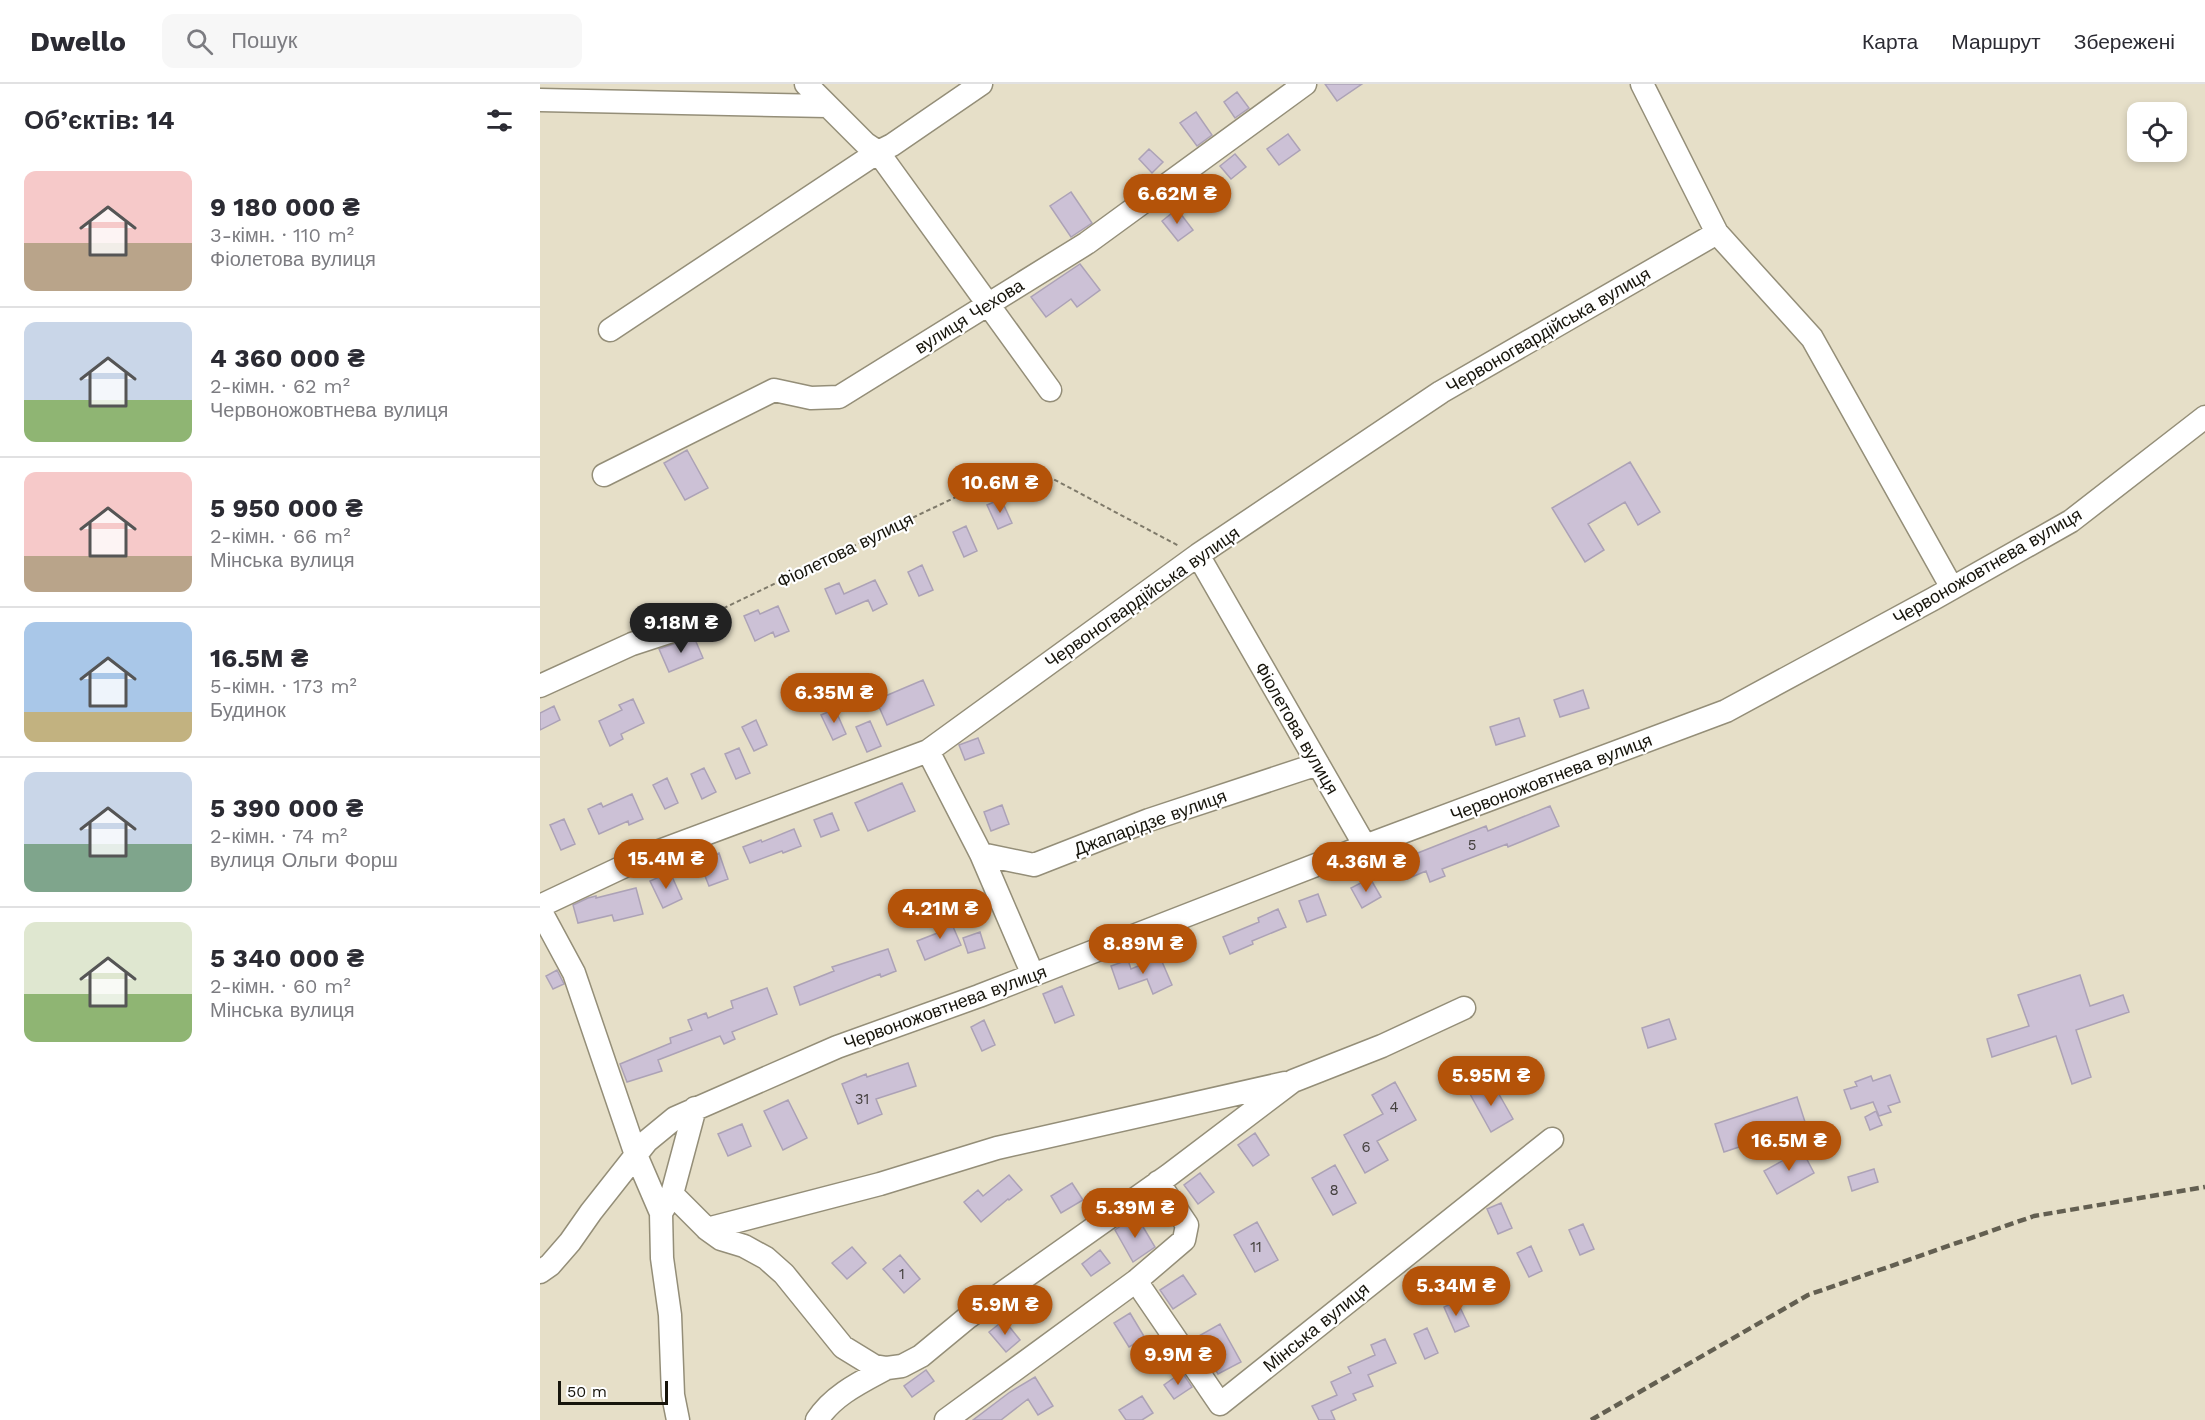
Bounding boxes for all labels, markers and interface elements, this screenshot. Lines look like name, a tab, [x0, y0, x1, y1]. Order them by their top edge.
search box	[162, 14, 582, 68]
text: Dwello	[30, 25, 126, 58]
icon: search	[183, 25, 216, 58]
text: Пошук	[231, 28, 297, 53]
text: Карта	[1862, 29, 1918, 54]
text: Маршрут	[1951, 29, 2041, 54]
text: Збережені	[2074, 29, 2175, 54]
map controls	[2127, 102, 2187, 162]
button: locate	[2127, 102, 2187, 162]
icon: filters	[483, 104, 516, 137]
text: Об’єктів: 14	[24, 105, 175, 135]
pin: 6.62M ₴	[1122, 174, 1232, 225]
text: 6.62M ₴	[1137, 181, 1217, 205]
text: 9 180 000 ₴	[210, 192, 360, 222]
icon: home	[72, 195, 144, 267]
text: 3-кімн. · 110 m²	[210, 223, 354, 247]
text: Фіолетова вулиця	[210, 247, 376, 271]
street label: Червоногвардійська вулиця	[1442, 263, 1654, 397]
street label: вулиця Чехова	[911, 274, 1028, 358]
text: 4 360 000 ₴	[210, 343, 365, 373]
icon: home	[72, 346, 144, 418]
text: 2-кімн. · 62 m²	[210, 374, 350, 398]
text: Червоножовтнева вулиця	[210, 398, 448, 422]
pin: 10.6M ₴	[945, 463, 1055, 514]
text: 10.6M ₴	[962, 470, 1038, 494]
text: 5 950 000 ₴	[210, 493, 363, 523]
icon: home	[72, 496, 144, 568]
street label: Червоножовтнева вулиця	[1889, 503, 2085, 629]
street label: Фіолетова вулиця	[773, 508, 917, 592]
street label: Червоногвардійська вулиця	[1041, 522, 1243, 672]
text: 2-кімн. · 66 m²	[210, 524, 350, 548]
text: Мінська вулиця	[210, 548, 355, 572]
pin: 9.18M ₴	[626, 603, 736, 654]
text: 9.18M ₴	[644, 610, 718, 634]
text: 16.5M ₴	[210, 643, 308, 673]
icon: home	[72, 646, 144, 718]
street label: Фіолетова вулиця	[1251, 658, 1343, 798]
pin: 6.35M ₴	[779, 673, 889, 724]
text: 5-кімн. · 173 m²	[210, 674, 357, 698]
text: 6.35M ₴	[795, 680, 873, 704]
text: Будинок	[210, 698, 286, 722]
street label: Червоножовтнева вулиця	[1447, 729, 1655, 825]
street label: Джапарідзе вулиця	[1071, 785, 1229, 859]
text: 5 390 000 ₴	[210, 793, 363, 823]
icon: home	[72, 796, 144, 868]
text: 2-кімн. · 74 m²	[210, 824, 347, 848]
house number: 5	[1468, 836, 1476, 854]
pin: 15.4M ₴	[611, 839, 721, 890]
pin: 4.36M ₴	[1311, 842, 1421, 893]
text: 15.4M ₴	[628, 846, 704, 870]
text: вулиця Ольги Форш	[210, 848, 398, 872]
text: 4.36M ₴	[1326, 849, 1406, 873]
pin: 4.21M ₴	[885, 889, 995, 940]
text: 4.21M ₴	[902, 896, 978, 920]
pin: 8.89M ₴	[1088, 924, 1198, 975]
text: 8.89M ₴	[1103, 931, 1183, 955]
text: 5 340 000 ₴	[210, 943, 364, 973]
icon: home	[72, 946, 144, 1018]
street label: Червоножовтнева вулиця	[841, 960, 1049, 1054]
text: 2-кімн. · 60 m²	[210, 974, 351, 998]
text: Мінська вулиця	[210, 998, 355, 1022]
pin: 5.95M ₴	[1436, 1056, 1546, 1107]
text: 5.95M ₴	[1452, 1063, 1530, 1087]
house number: 31	[855, 1090, 869, 1108]
house number: 4	[1389, 1098, 1399, 1116]
pin: 16.5M ₴	[1734, 1121, 1844, 1172]
text: 16.5M ₴	[1751, 1128, 1827, 1152]
house number: 6	[1361, 1138, 1371, 1156]
house number: 8	[1329, 1181, 1339, 1199]
pin: 5.39M ₴	[1080, 1188, 1190, 1239]
text: 5.39M ₴	[1096, 1195, 1174, 1219]
house number: 11	[1250, 1238, 1262, 1256]
house number: 1	[899, 1265, 905, 1283]
pin: 5.34M ₴	[1401, 1266, 1511, 1317]
text: 5.34M ₴	[1416, 1273, 1496, 1297]
street label: Мінська вулиця	[1259, 1278, 1373, 1376]
pin: 5.9M ₴	[956, 1285, 1054, 1336]
text: 5.9M ₴	[971, 1292, 1039, 1316]
pin: 9.9M ₴	[1129, 1335, 1227, 1386]
text: 9.9M ₴	[1144, 1342, 1212, 1366]
scale bar	[558, 1378, 668, 1406]
text: 50 m	[567, 1382, 607, 1401]

